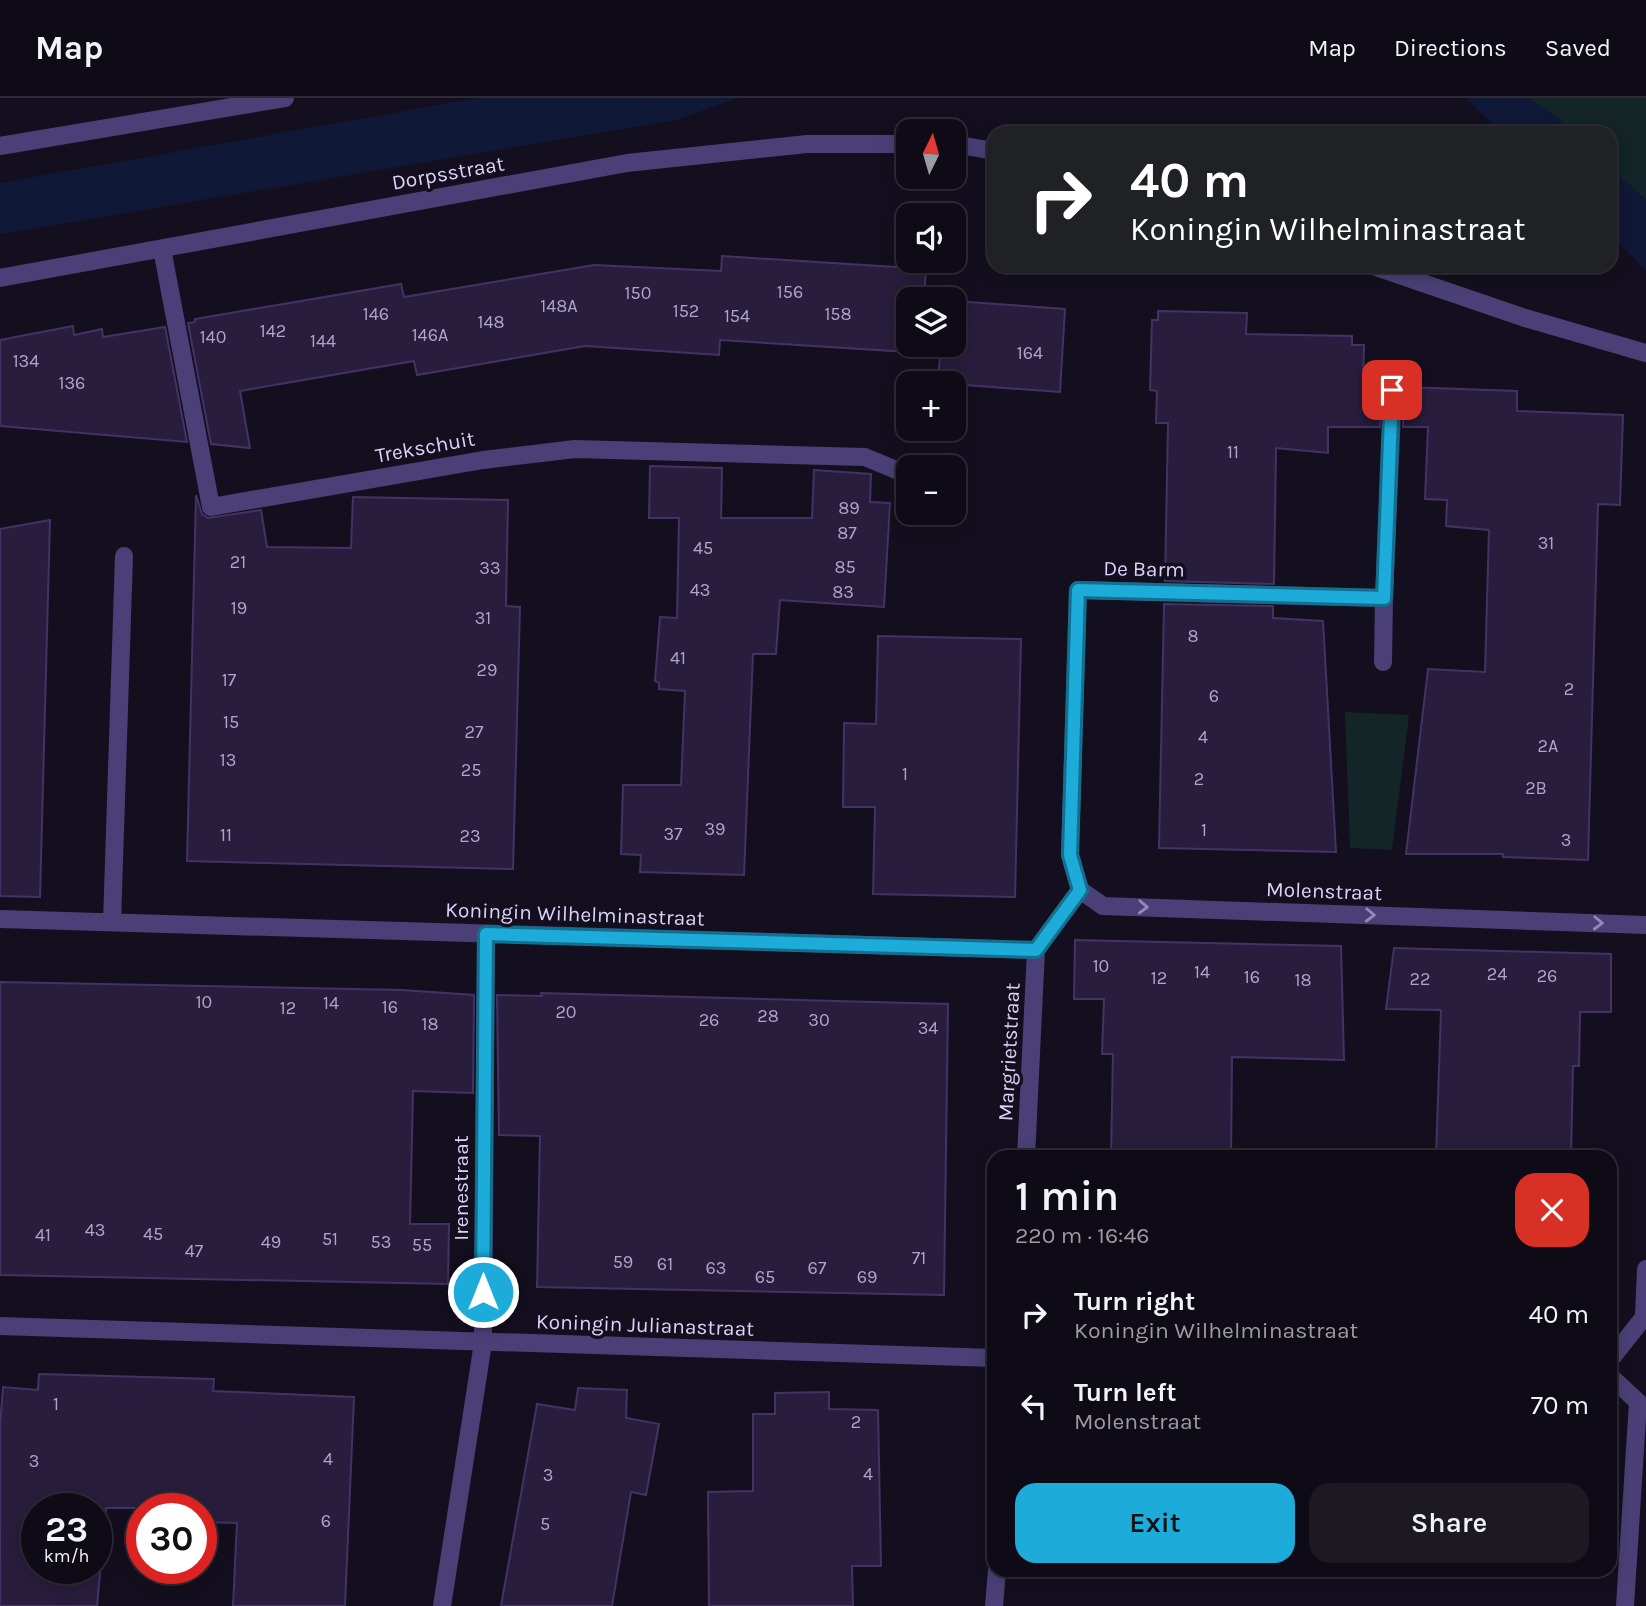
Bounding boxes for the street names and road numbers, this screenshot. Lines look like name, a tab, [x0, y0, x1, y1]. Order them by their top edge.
street label: Dorpsstraat	[390, 151, 506, 195]
street label: Trekschuit	[373, 426, 477, 468]
street label: De Barm	[1103, 556, 1185, 582]
street label: Molenstraat	[1266, 877, 1383, 905]
street label: Koningin Wilhelminastraat	[445, 897, 705, 931]
street label: Margrietstraat	[993, 982, 1025, 1122]
street label: Irenestraat	[449, 1135, 473, 1241]
street label: Koningin Julianastraat	[536, 1309, 755, 1341]

